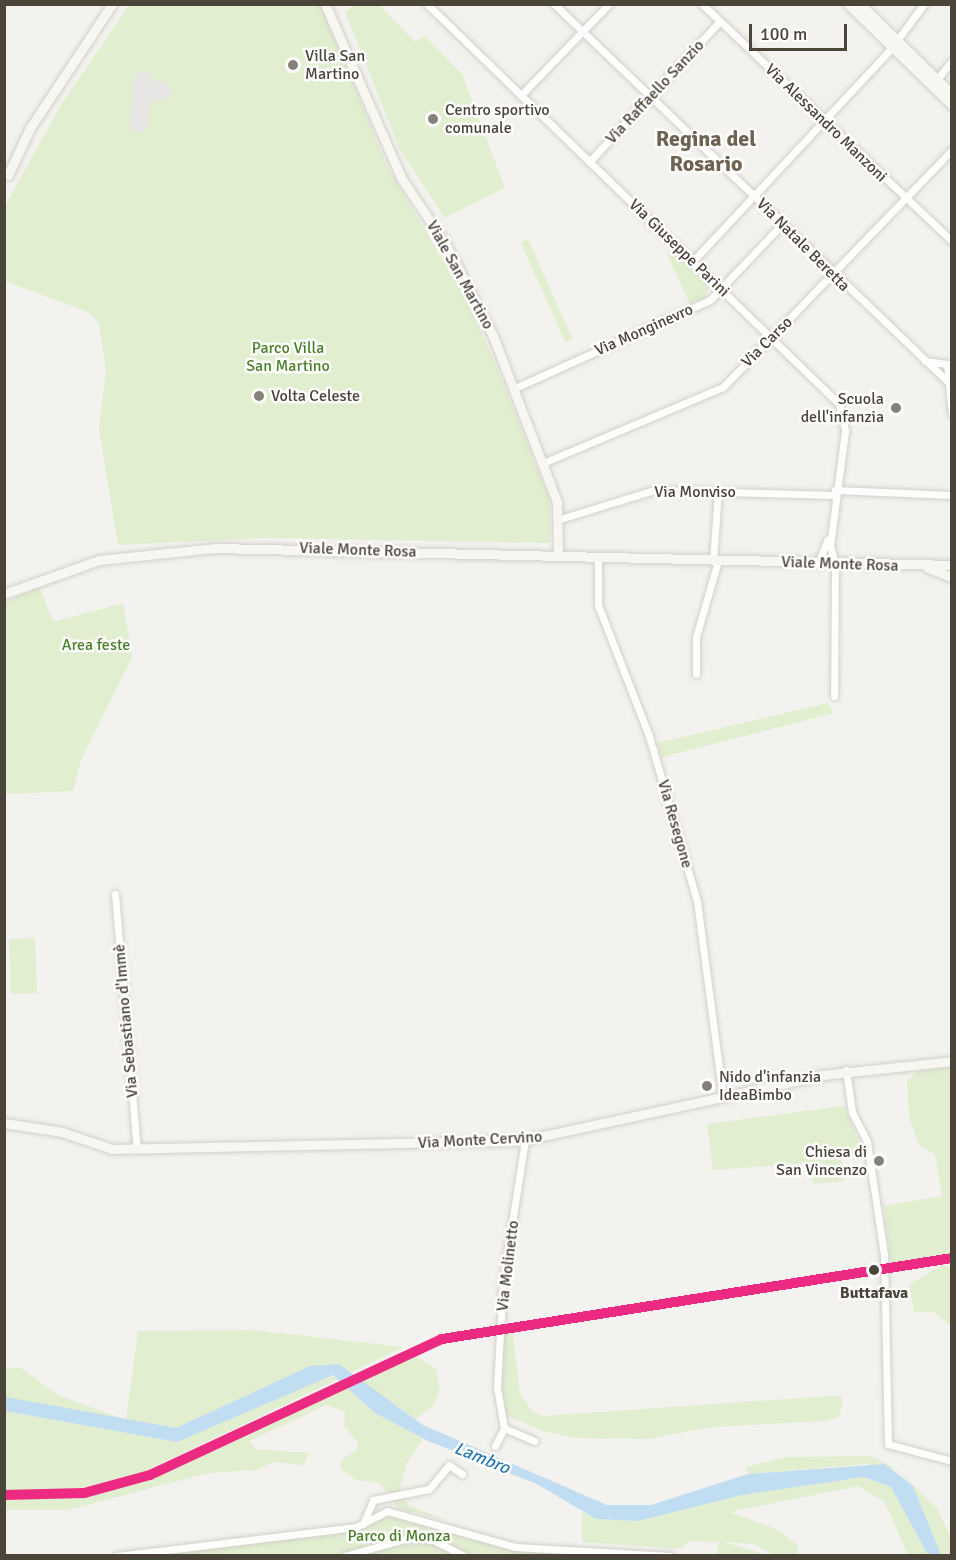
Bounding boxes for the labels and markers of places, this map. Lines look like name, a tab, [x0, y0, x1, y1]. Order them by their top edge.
place label: Villa San Martino	[305, 46, 365, 84]
marker: Villa San Martino	[286, 58, 300, 72]
place label: Centro sportivo comunale	[445, 100, 550, 138]
marker: Centro sportivo comunale	[426, 112, 440, 126]
place label: Volta Celeste	[271, 386, 360, 406]
marker: Volta Celeste	[252, 389, 266, 403]
place label: Scuola dell'infanzia	[801, 389, 884, 427]
marker: Scuola dell'infanzia	[889, 401, 903, 415]
place label: Nido d'infanzia IdeaBimbo	[719, 1067, 821, 1105]
marker: Nido d'infanzia IdeaBimbo	[700, 1079, 714, 1093]
place label: Chiesa di San Vincenzo	[776, 1142, 867, 1180]
marker: Chiesa di San Vincenzo	[872, 1154, 886, 1168]
marker: Buttafava	[863, 1259, 885, 1281]
place label: Buttafava	[840, 1283, 908, 1303]

